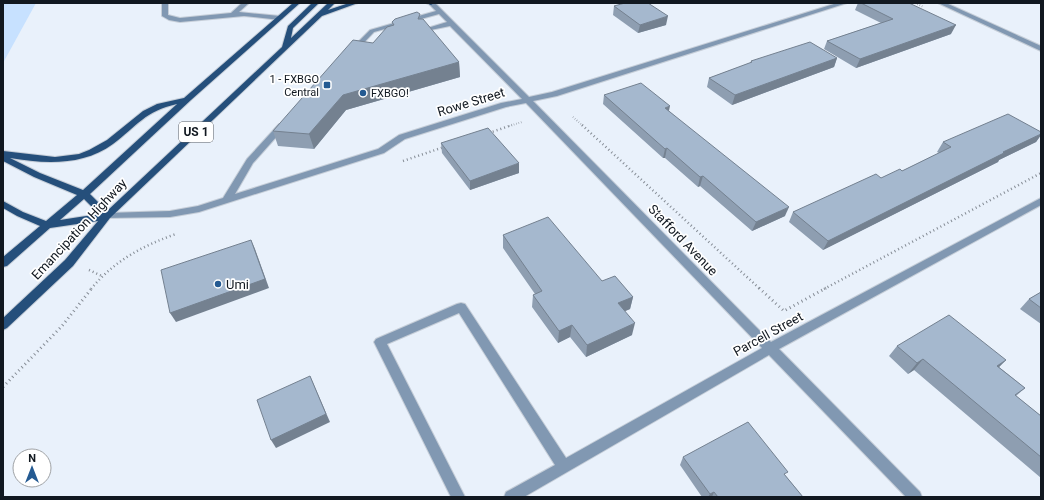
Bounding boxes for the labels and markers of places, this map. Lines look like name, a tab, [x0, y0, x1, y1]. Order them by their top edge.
place label: 1 - FXBGO Central	[269, 73, 319, 99]
marker: 1 - FXBGO Central	[322, 80, 332, 90]
place label: FXBGO!	[371, 87, 409, 100]
marker: FXBGO!	[358, 88, 368, 98]
place label: Umi	[226, 277, 249, 292]
marker: Umi	[213, 279, 223, 289]

